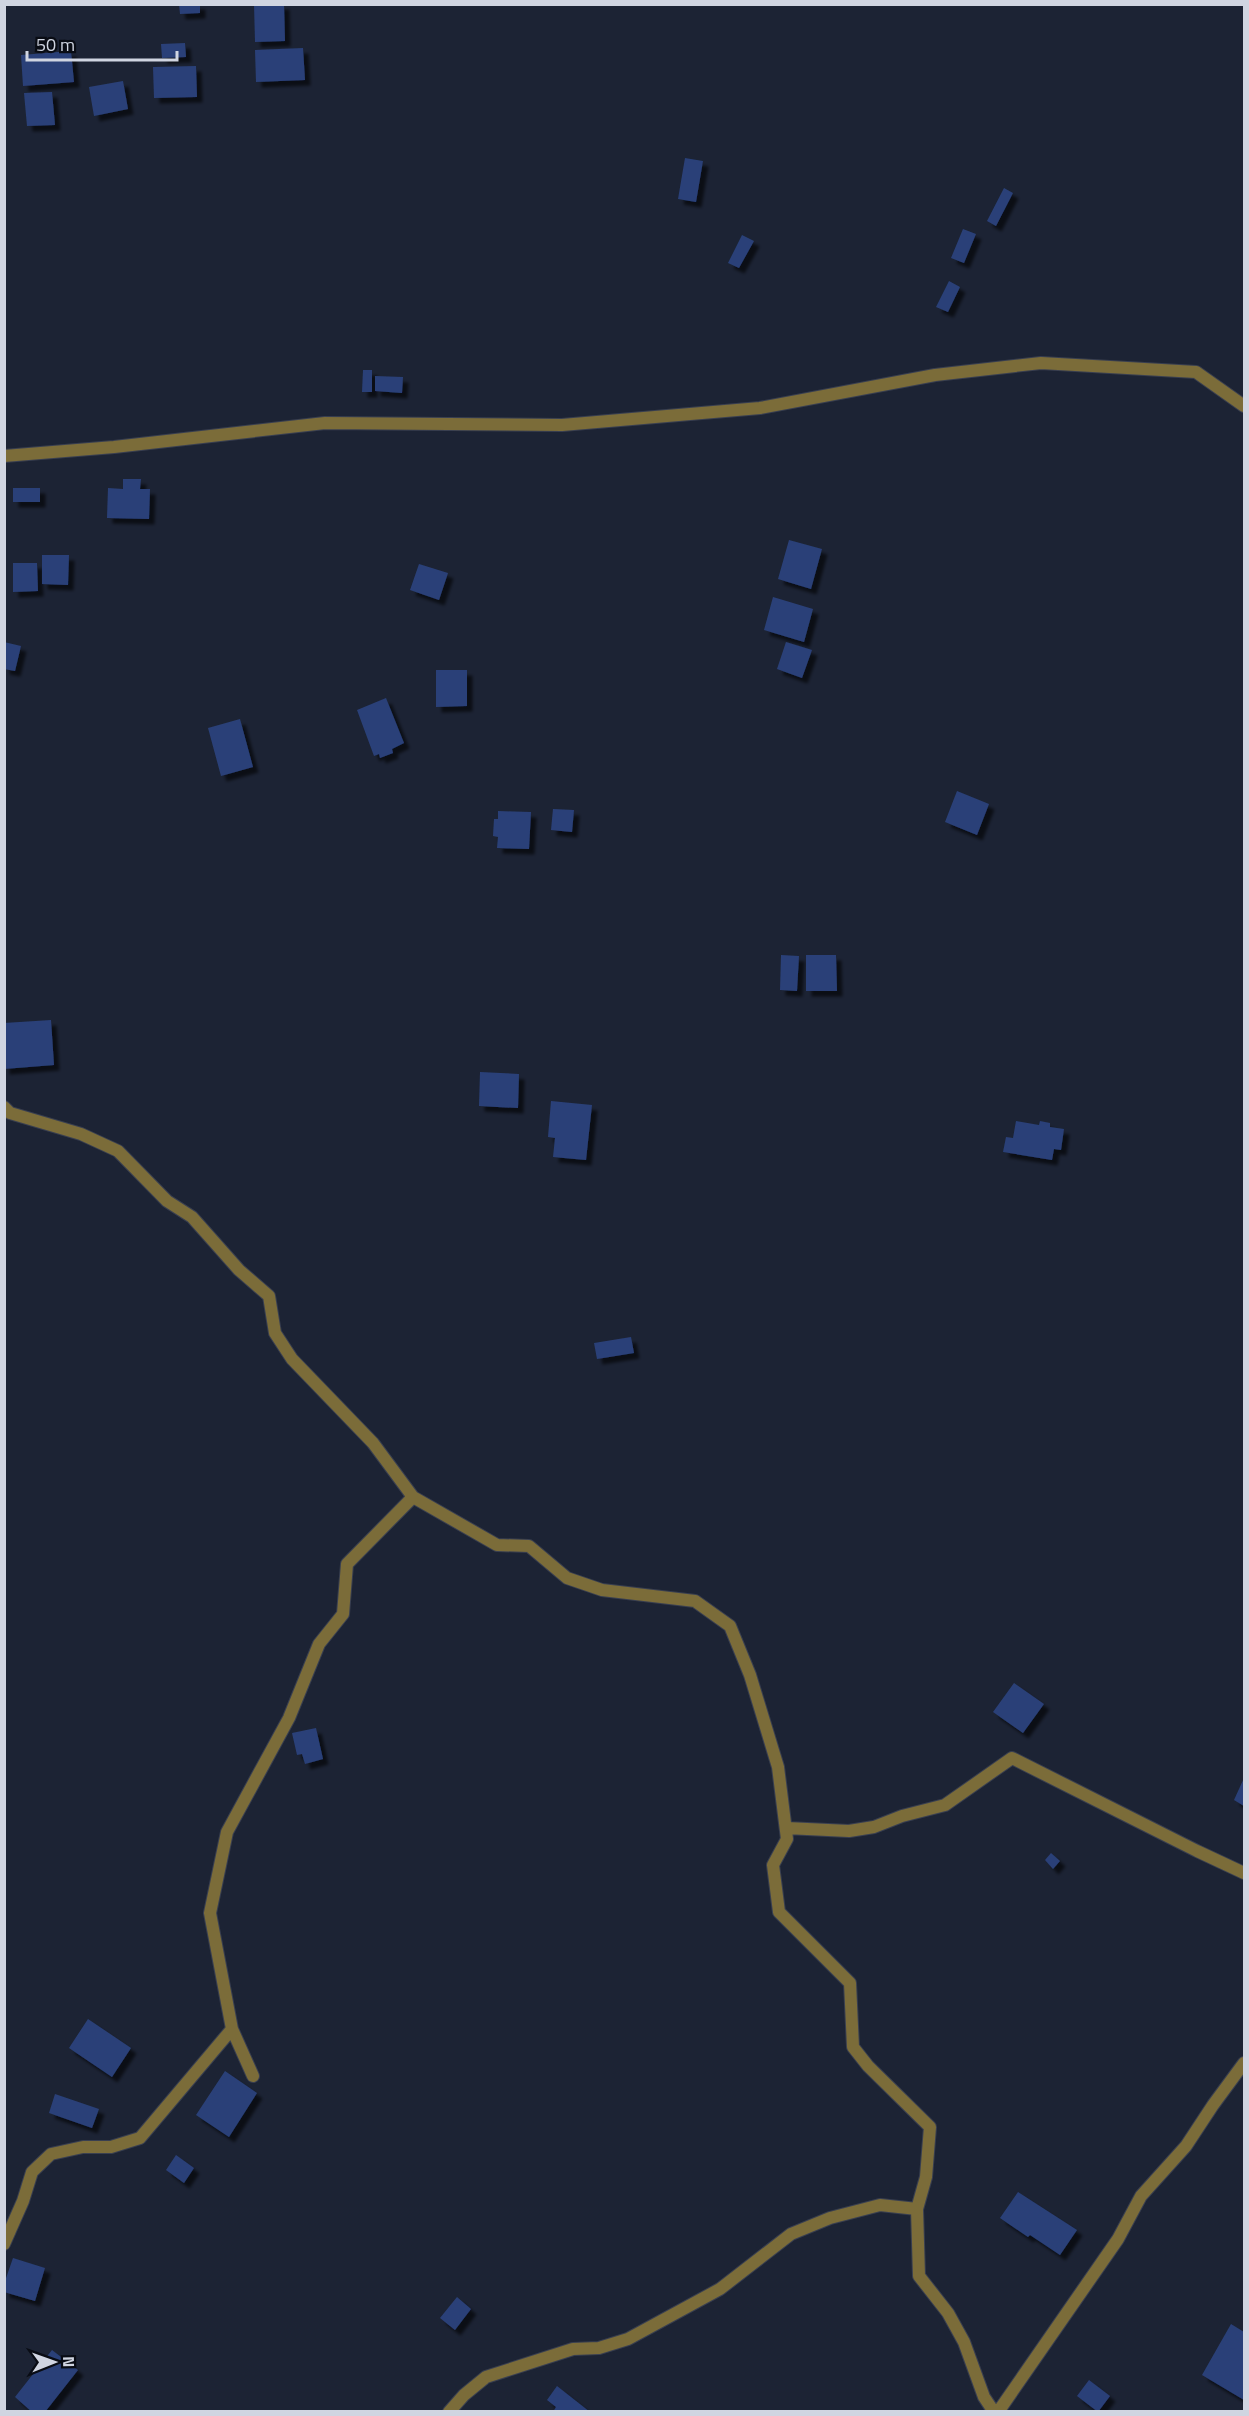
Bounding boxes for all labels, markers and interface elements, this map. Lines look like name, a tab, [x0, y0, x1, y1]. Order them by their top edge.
scale bar	[27, 24, 177, 62]
text: 50 m	[36, 31, 75, 58]
north arrow	[24, 2332, 84, 2392]
text: N	[57, 2356, 81, 2367]

